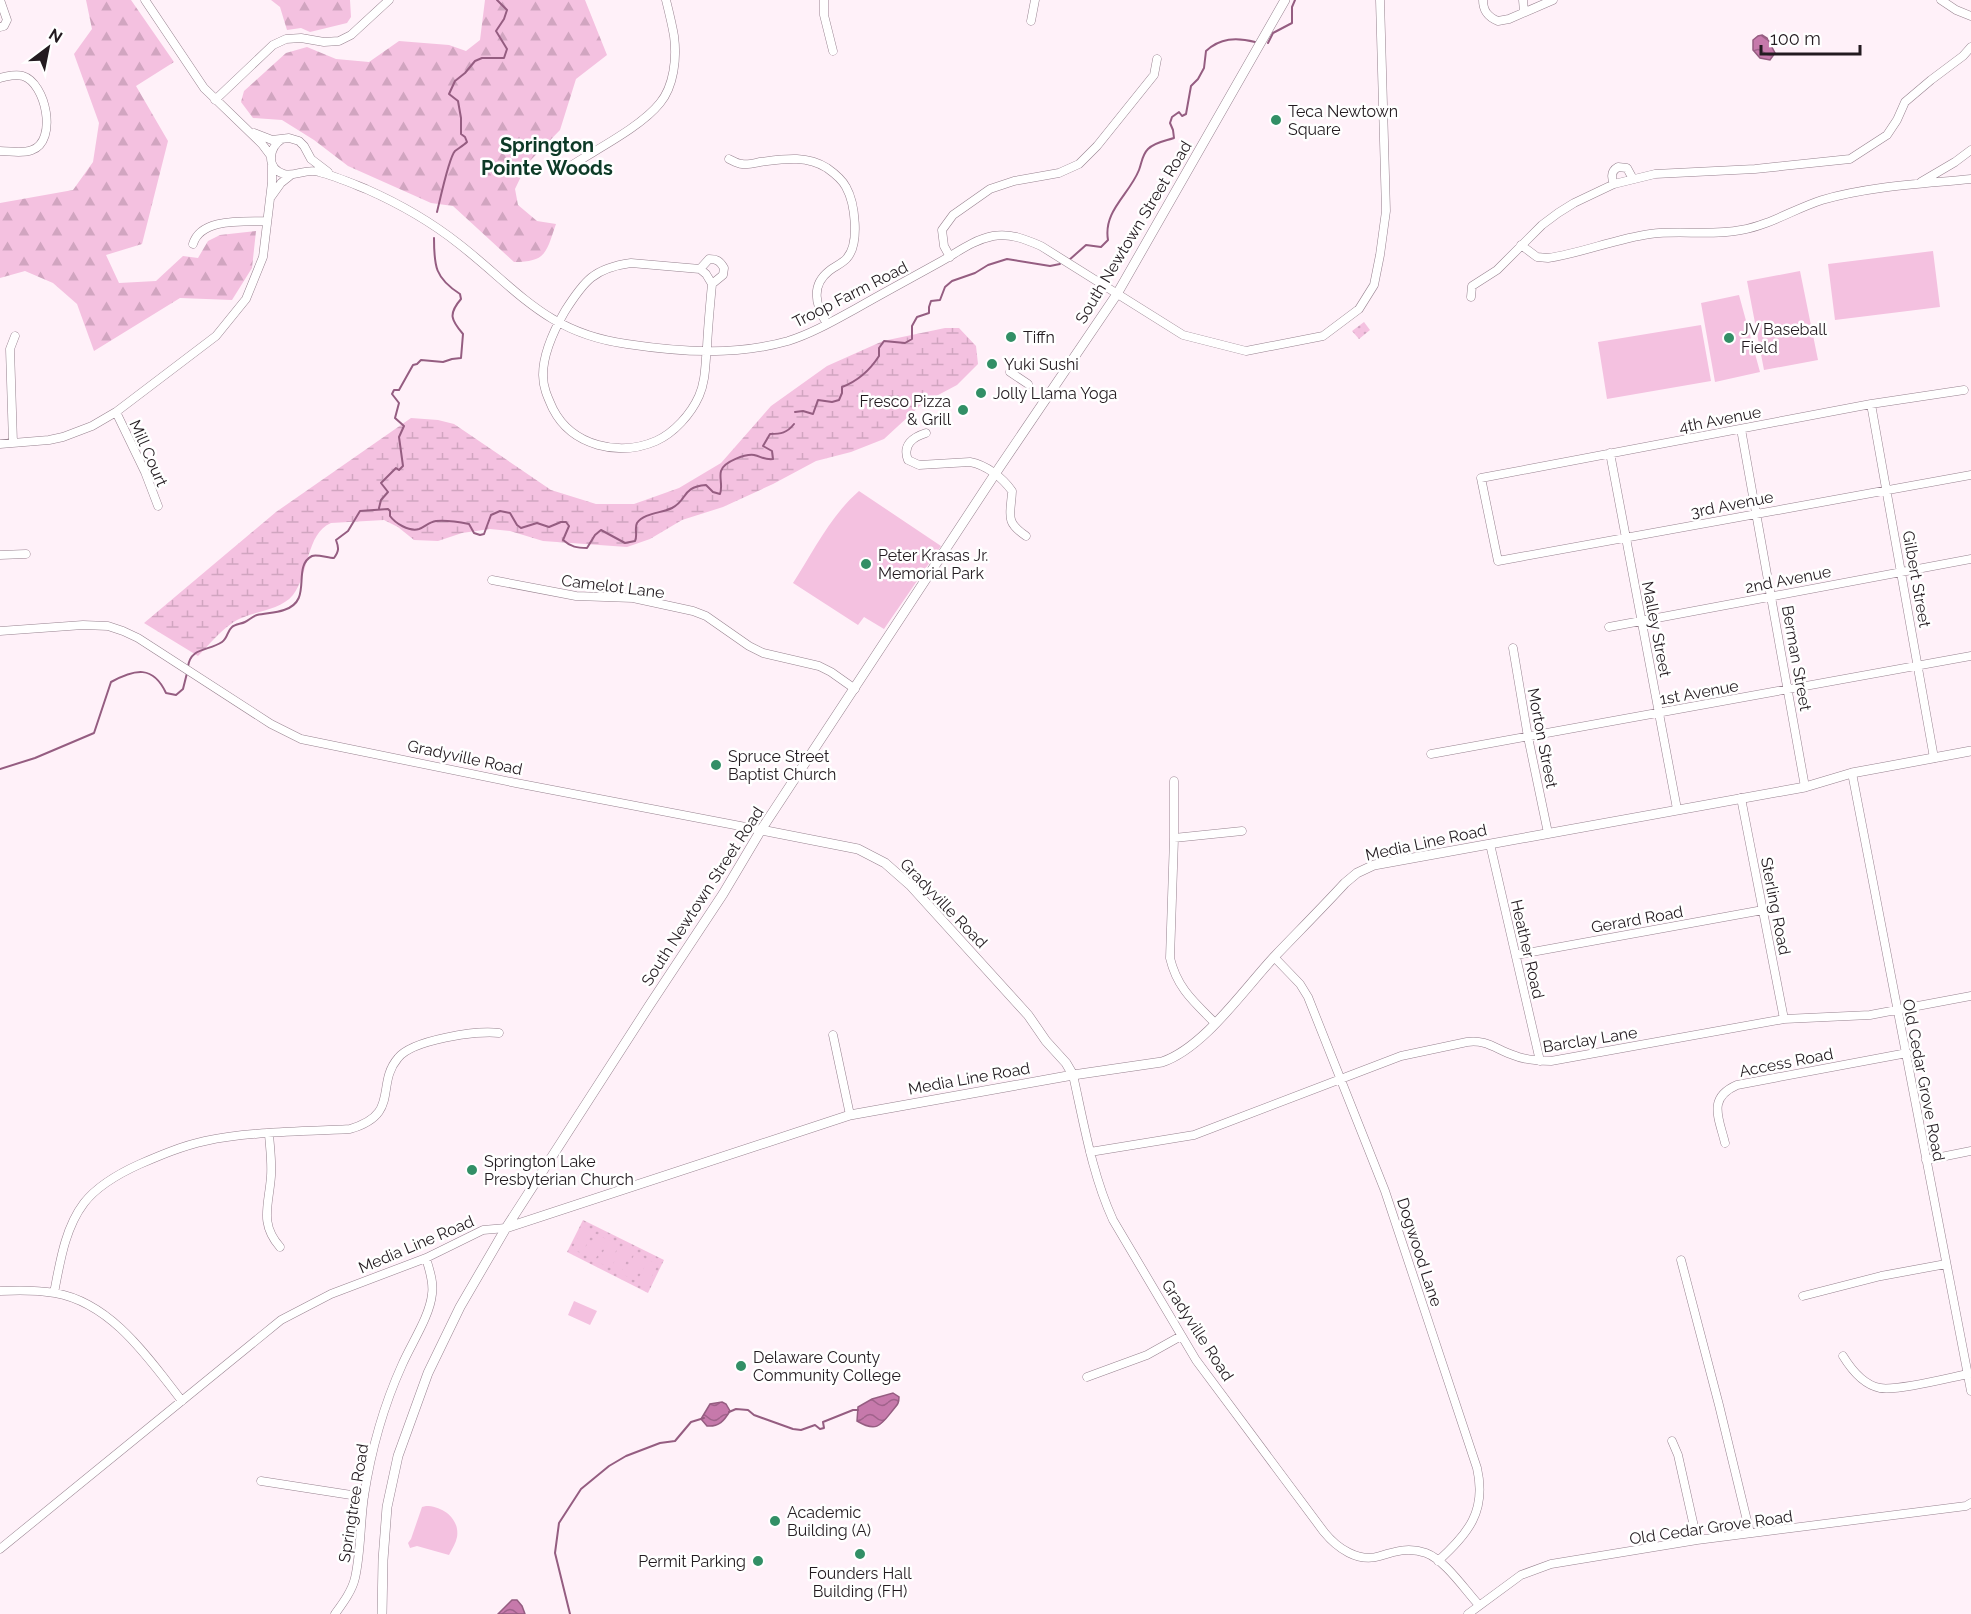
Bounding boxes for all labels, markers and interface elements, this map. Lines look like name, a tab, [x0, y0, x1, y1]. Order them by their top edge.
north arrow	[18, 18, 78, 78]
scale bar	[1761, 18, 1860, 56]
text: N	[45, 24, 66, 47]
text: 100 m	[1770, 28, 1821, 49]
place label: Teca Newtown Square	[1288, 102, 1398, 139]
marker: Teca Newtown Square	[1269, 113, 1283, 127]
district label: Springton Pointe Woods	[481, 133, 613, 180]
street label: South Newtown Street Road	[1071, 138, 1196, 327]
street label: Troop Farm Road	[790, 257, 911, 332]
place label: JV Baseball Field	[1741, 320, 1828, 357]
place label: Tiffn	[1023, 328, 1055, 347]
marker: Tiffn	[1004, 330, 1018, 344]
marker: JV Baseball Field	[1722, 331, 1736, 345]
place label: Yuki Sushi	[1004, 355, 1079, 374]
marker: Yuki Sushi	[985, 357, 999, 371]
place label: Jolly Llama Yoga	[993, 384, 1117, 403]
marker: Jolly Llama Yoga	[974, 386, 988, 400]
place label: Fresco Pizza & Grill	[860, 392, 952, 429]
street label: 4th Avenue	[1677, 402, 1763, 437]
marker: Fresco Pizza & Grill	[956, 403, 970, 417]
street label: Mill Court	[125, 417, 172, 490]
street label: 3rd Avenue	[1689, 487, 1775, 522]
street label: Gilbert Street	[1899, 529, 1934, 630]
place label: Peter Krasas Jr. Memorial Park	[878, 546, 988, 583]
marker: Peter Krasas Jr. Memorial Park	[859, 557, 873, 571]
street label: 2nd Avenue	[1743, 562, 1833, 597]
street label: Camelot Lane	[560, 571, 666, 602]
street label: Malley Street	[1638, 580, 1675, 679]
street label: Berman Street	[1778, 604, 1815, 713]
street label: 1st Avenue	[1658, 676, 1740, 709]
street label: Morton Street	[1523, 686, 1562, 790]
street label: Gradyville Road	[406, 736, 524, 779]
place label: Spruce Street Baptist Church	[728, 747, 836, 784]
marker: Spruce Street Baptist Church	[709, 758, 723, 772]
street label: South Newtown Street Road	[637, 803, 767, 989]
street label: Media Line Road	[1364, 820, 1489, 865]
street label: Gradyville Road	[896, 855, 991, 952]
street label: Sterling Road	[1757, 856, 1794, 957]
street label: Heather Road	[1507, 898, 1548, 1001]
street label: Gerard Road	[1590, 902, 1685, 937]
street label: Old Cedar Grove Road	[1898, 997, 1949, 1163]
street label: Barclay Lane	[1541, 1023, 1639, 1056]
street label: Access Road	[1738, 1044, 1835, 1081]
street label: Media Line Road	[907, 1058, 1032, 1099]
place label: Springton Lake Presbyterian Church	[484, 1152, 634, 1189]
marker: Springton Lake Presbyterian Church	[465, 1163, 479, 1177]
street label: Dogwood Lane	[1393, 1195, 1446, 1309]
street label: Media Line Road	[356, 1212, 477, 1277]
street label: Gradyville Road	[1158, 1276, 1237, 1385]
place label: Delaware County Community College	[753, 1348, 901, 1385]
marker: Delaware County Community College	[734, 1359, 748, 1373]
street label: Springtree Road	[335, 1442, 372, 1564]
place label: Academic Building (A)	[787, 1503, 871, 1540]
street label: Old Cedar Grove Road	[1628, 1507, 1794, 1548]
marker: Academic Building (A)	[768, 1514, 782, 1528]
marker: Founders Hall Building (FH)	[853, 1547, 867, 1561]
place label: Permit Parking	[638, 1552, 746, 1571]
marker: Permit Parking	[751, 1554, 765, 1568]
place label: Founders Hall Building (FH)	[808, 1564, 912, 1601]

